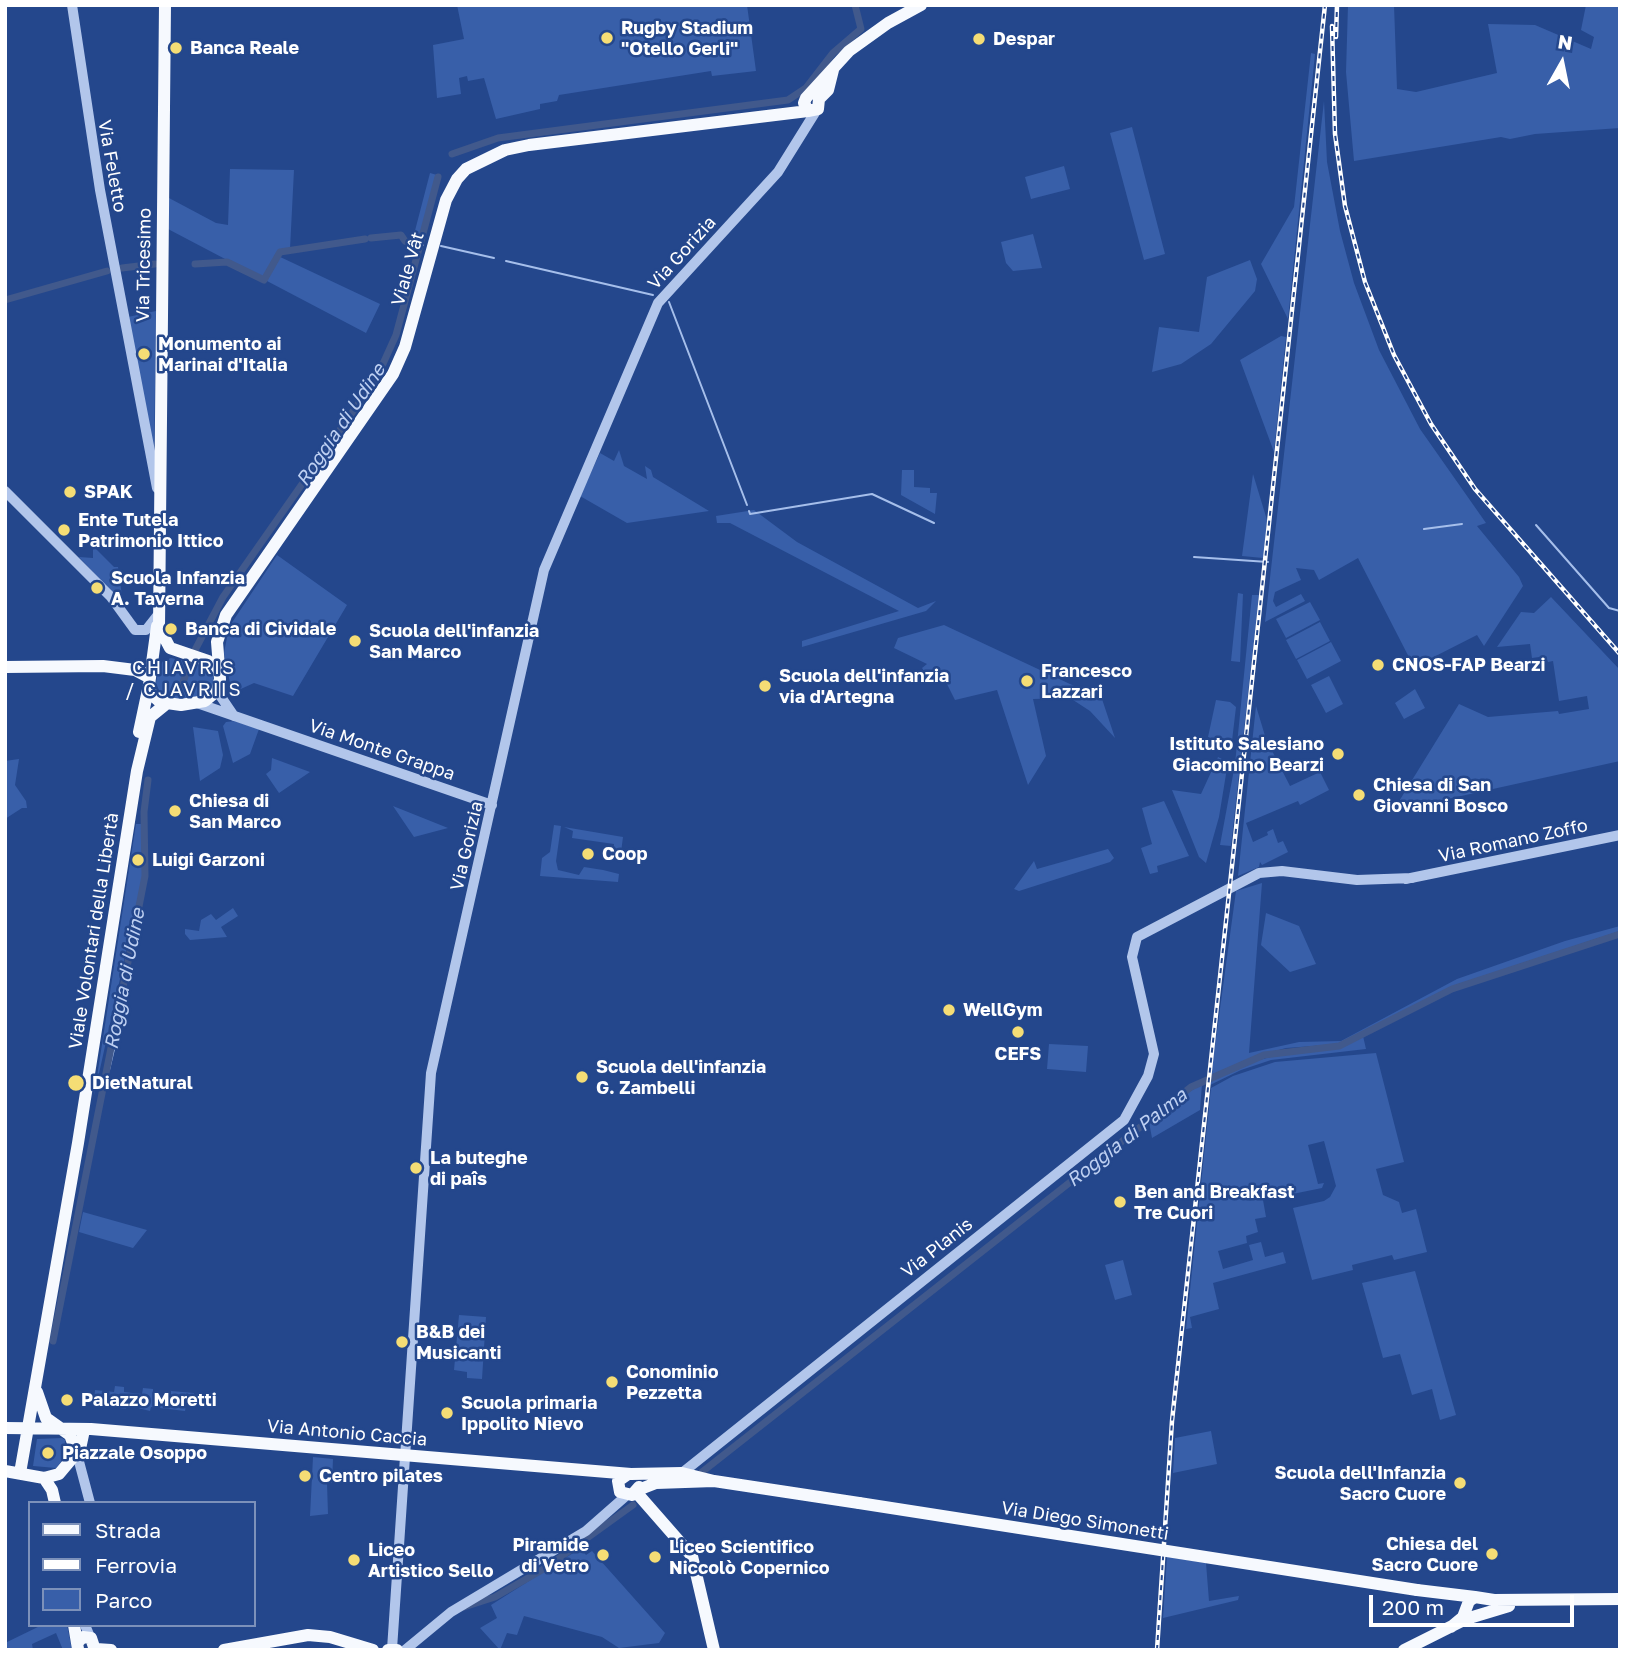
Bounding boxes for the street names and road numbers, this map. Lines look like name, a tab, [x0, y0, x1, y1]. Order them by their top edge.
street label: Via Feletto	[93, 118, 131, 214]
street label: Via Tricesimo	[132, 208, 156, 322]
street label: Via Gorizia	[644, 212, 720, 294]
street label: Viale Vât	[387, 230, 429, 308]
street label: Via Monte Grappa	[306, 715, 458, 785]
street label: Via Gorizia	[446, 799, 488, 893]
street label: Viale Volontari della Libertà	[65, 811, 123, 1051]
street label: Via Romano Zoffo	[1436, 815, 1590, 867]
street label: Via Planis	[897, 1213, 977, 1283]
street label: Via Antonio Caccia	[266, 1415, 428, 1451]
street label: Via Diego Simonetti	[1000, 1497, 1170, 1545]

